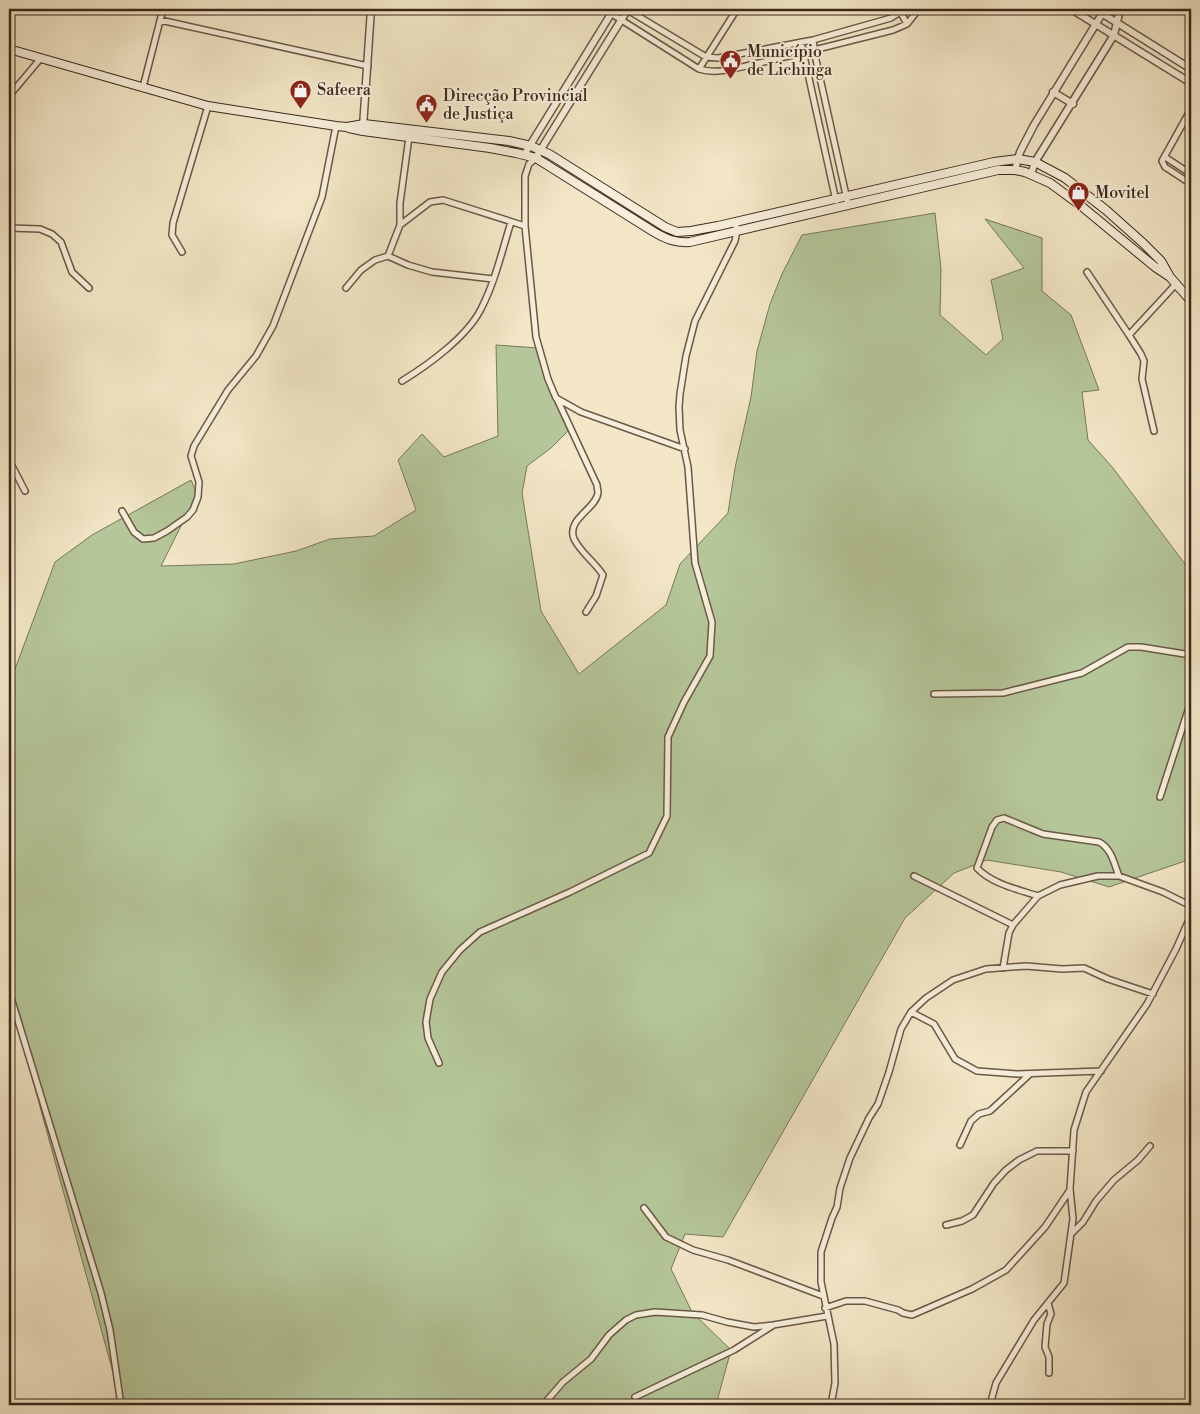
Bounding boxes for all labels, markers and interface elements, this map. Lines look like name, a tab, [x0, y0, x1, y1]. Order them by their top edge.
place label: Município de Lichinga	[747, 42, 833, 80]
public building icon: Município de Lichinga	[719, 49, 743, 80]
shop icon: Safeera	[289, 78, 313, 109]
place label: Safeera	[317, 80, 372, 100]
place label: Direcção Provincial de Justiça	[443, 86, 588, 124]
public building icon: Direcção Provincial de Justiça	[415, 93, 439, 124]
shop icon: Movitel	[1067, 181, 1091, 212]
place label: Movitel	[1095, 183, 1149, 203]

